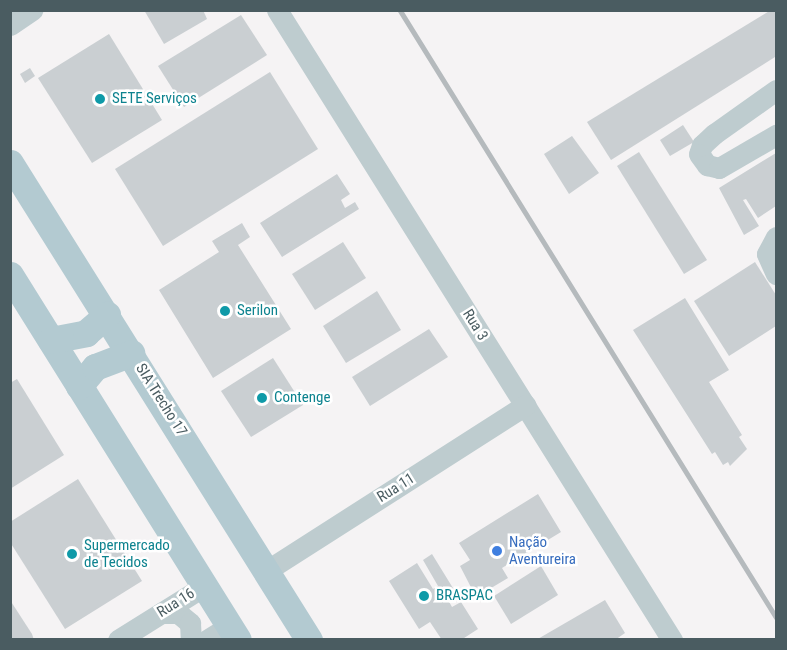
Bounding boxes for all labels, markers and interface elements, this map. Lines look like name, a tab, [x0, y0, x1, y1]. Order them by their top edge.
place label: SETE Serviços	[112, 90, 197, 108]
marker: SETE Serviços	[93, 92, 107, 106]
place label: Serilon	[237, 302, 278, 320]
marker: Serilon	[218, 304, 232, 318]
street label: Rua 3	[459, 306, 491, 344]
street label: SIA Trecho 17	[132, 360, 190, 440]
place label: Contenge	[274, 389, 330, 407]
marker: Contenge	[255, 391, 269, 405]
street label: Rua 11	[374, 470, 418, 506]
place label: Nação Aventureira	[509, 533, 576, 568]
place label: Supermercado de Tecidos	[84, 536, 170, 571]
marker: Nação Aventureira	[490, 544, 504, 558]
marker: Supermercado de Tecidos	[65, 547, 79, 561]
street label: Rua 16	[154, 585, 198, 621]
place label: BRASPAC	[436, 587, 493, 605]
marker: BRASPAC	[417, 589, 431, 603]

